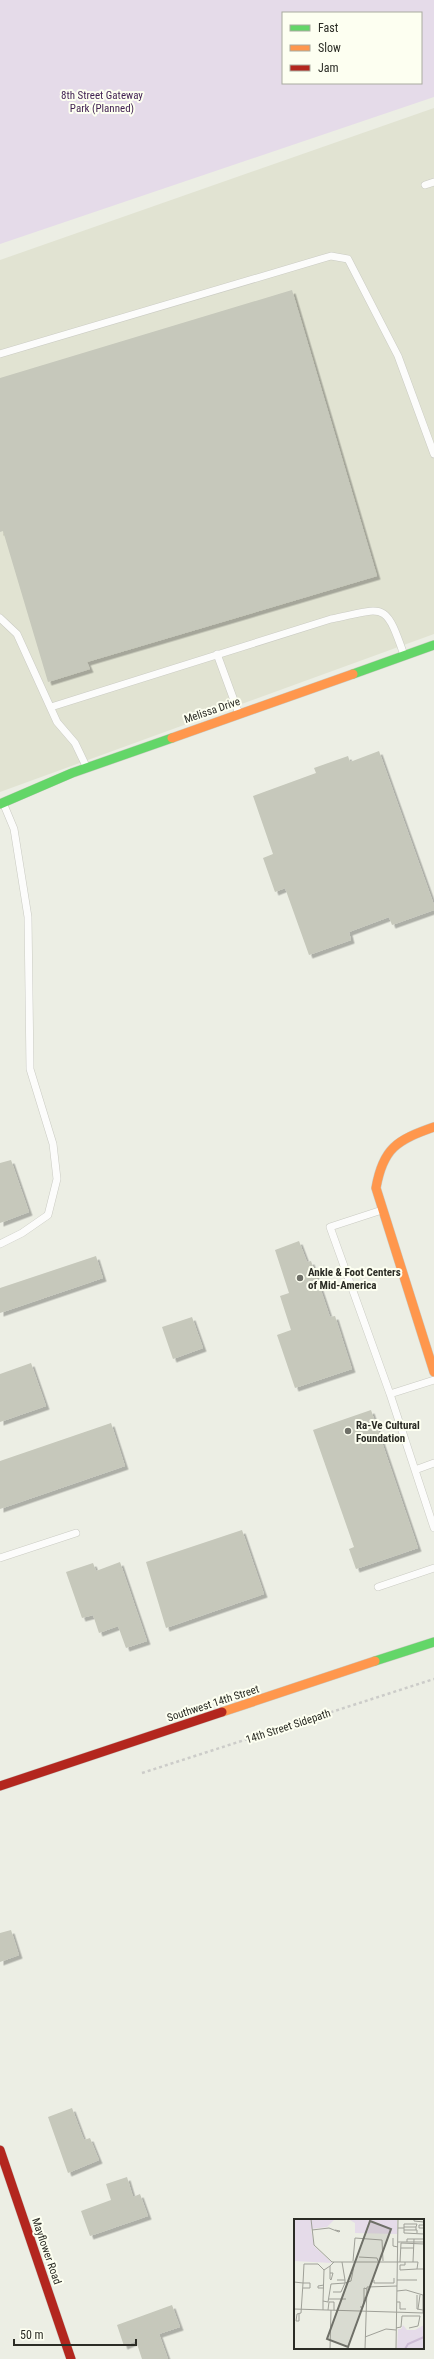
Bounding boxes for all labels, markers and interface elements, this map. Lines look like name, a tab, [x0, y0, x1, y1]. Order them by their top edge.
legend	[282, 12, 422, 84]
text: Fast	[318, 21, 339, 35]
text: Slow	[318, 41, 341, 55]
text: Jam	[318, 61, 339, 75]
park label: 8th Street Gateway Park (Planned)	[61, 89, 143, 115]
street label: Melissa Drive	[182, 695, 242, 726]
place label: Ankle & Foot Centers of Mid-America	[308, 1266, 401, 1292]
marker: Ankle & Foot Centers of Mid-America	[295, 1273, 305, 1283]
place label: Ra-Ve Cultural Foundation	[356, 1419, 420, 1445]
marker: Ra-Ve Cultural Foundation	[343, 1426, 353, 1436]
street label: Southwest 14th Street	[166, 1682, 261, 1724]
street label: 14th Street Sidepath	[244, 1707, 332, 1746]
street label: Mayflower Road	[29, 2216, 64, 2286]
inset map	[294, 2219, 424, 2349]
scale bar	[14, 2321, 136, 2347]
text: 50 m	[20, 2328, 44, 2342]

